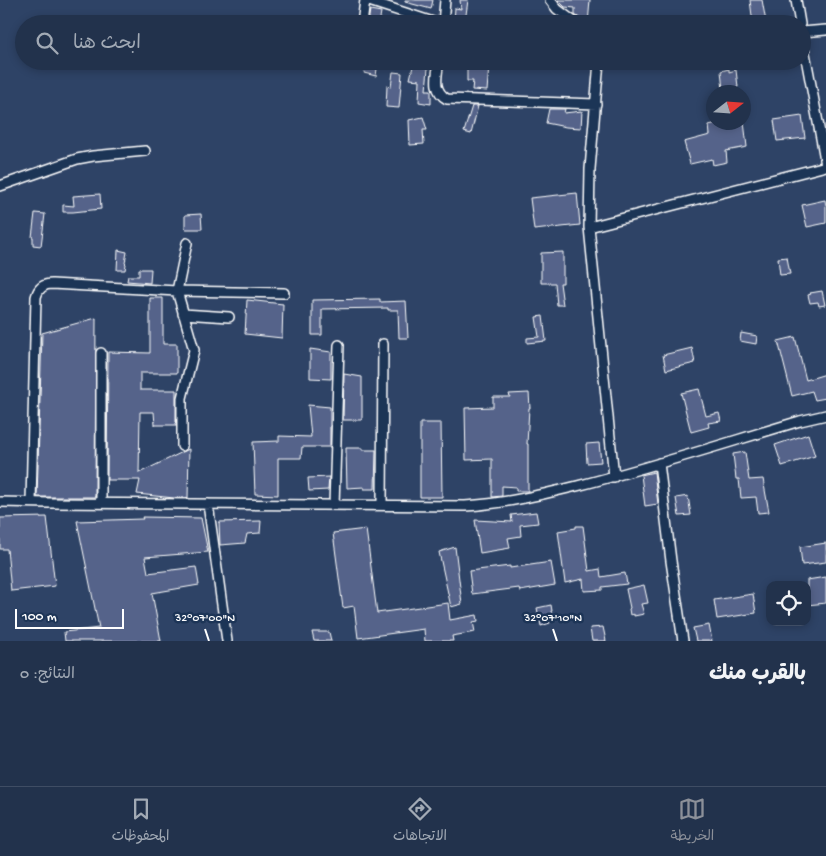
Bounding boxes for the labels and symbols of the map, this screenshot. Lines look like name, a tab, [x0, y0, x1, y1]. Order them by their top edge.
north arrow	[706, 85, 751, 130]
scale bar	[15, 606, 124, 629]
text: 32°07'00"N	[174, 612, 235, 626]
text: 32°07'10"N	[523, 612, 582, 626]

